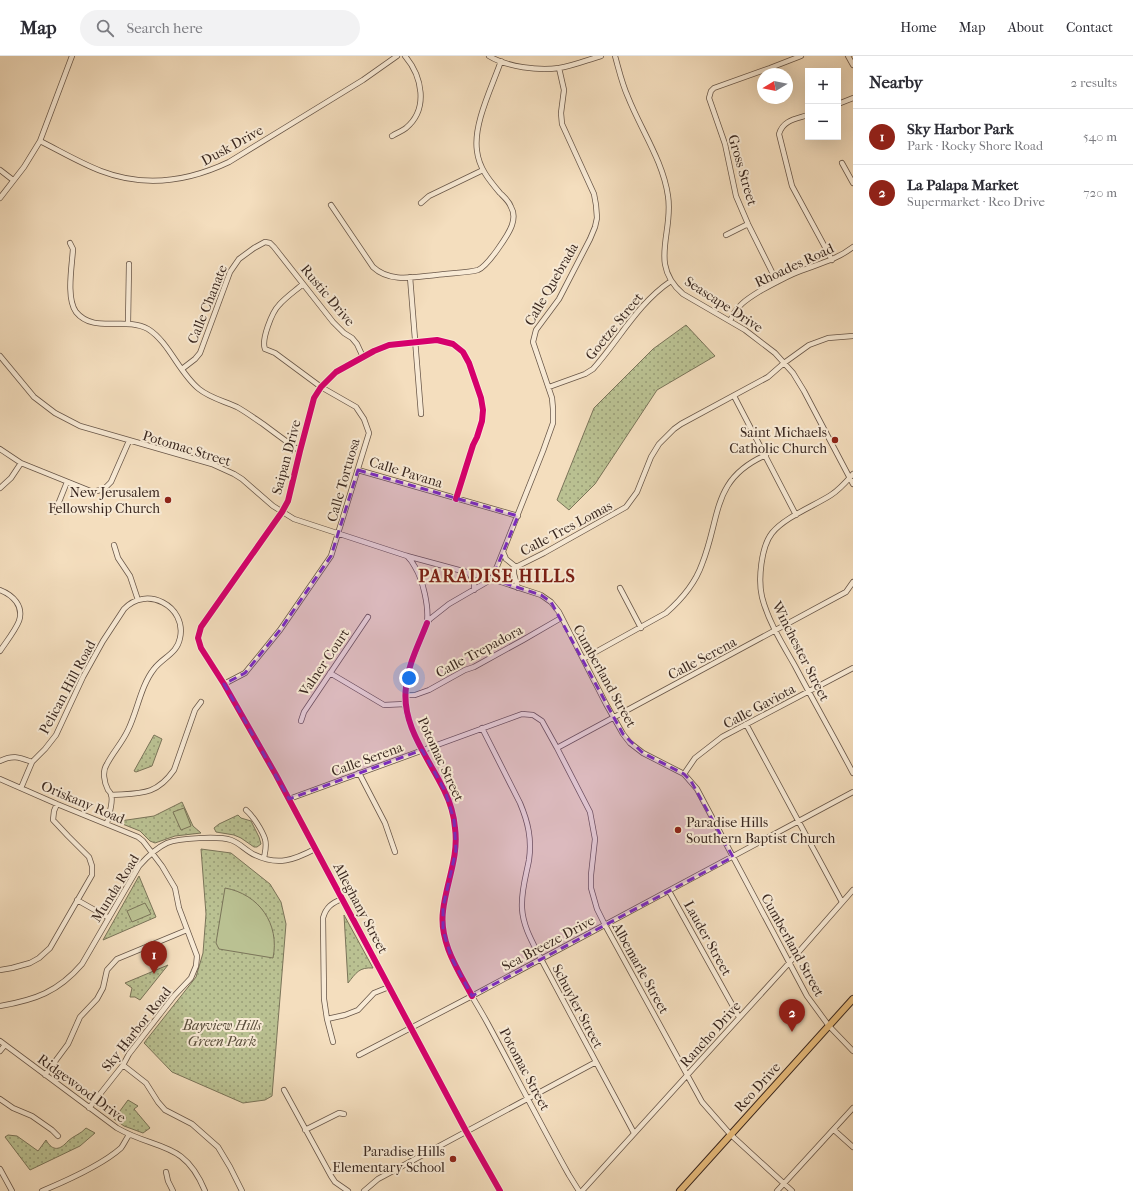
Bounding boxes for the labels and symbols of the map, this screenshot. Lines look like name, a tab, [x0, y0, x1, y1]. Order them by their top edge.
north arrow	[757, 68, 793, 104]
street label: Dusk Drive	[198, 121, 266, 169]
street label: Gross Street	[724, 133, 761, 208]
street label: Calle Quebrada	[521, 239, 582, 329]
street label: Rhoades Road	[752, 240, 837, 291]
street label: Rustic Drive	[297, 261, 358, 330]
street label: Calle Chanate	[184, 262, 231, 346]
street label: Seascape Drive	[681, 273, 766, 336]
street label: Goetze Street	[582, 289, 647, 364]
street label: Saipan Drive	[268, 418, 305, 497]
place label: Saint Michaels Catholic Church	[729, 424, 827, 457]
street label: Potomac Street	[141, 427, 233, 470]
marker: Saint Michaels Catholic Church	[830, 435, 840, 445]
street label: Calle Tortuosa	[323, 436, 364, 524]
street label: Calle Pavana	[367, 453, 445, 492]
place label: New Jerusalem Fellowship Church	[48, 484, 160, 517]
marker: New Jerusalem Fellowship Church	[163, 495, 173, 505]
street label: Calle Tres Lomas	[517, 497, 615, 560]
district label: PARADISE HILLS	[418, 566, 576, 587]
street label: Winchester Street	[768, 598, 833, 704]
street label: Calle Trepadora	[433, 621, 526, 681]
street label: Cumberland Street	[569, 622, 640, 731]
street label: Valner Court	[295, 625, 353, 700]
street label: Calle Serena	[665, 633, 740, 684]
street label: Pelican Hill Road	[36, 637, 99, 737]
your location	[399, 668, 419, 688]
street label: Calle Gaviota	[720, 680, 799, 733]
street label: Potomac Street	[414, 714, 468, 804]
street label: Calle Serena	[329, 738, 406, 780]
street label: Oriskany Road	[38, 777, 128, 828]
place label: Paradise Hills Southern Baptist Church	[686, 814, 835, 847]
marker: Paradise Hills Southern Baptist Church	[673, 825, 683, 835]
street label: Munda Road	[88, 851, 143, 925]
street label: Alleghany Street	[329, 859, 392, 957]
street label: Cumberland Street	[757, 891, 828, 1000]
street label: Lauder Street	[680, 898, 735, 979]
street label: Sea Breeze Drive	[499, 912, 598, 975]
street label: Albemarle Street	[608, 919, 673, 1017]
pin: 1	[141, 941, 167, 974]
street label: Schuyler Street	[548, 961, 607, 1051]
street label: Sky Harbor Road	[98, 983, 175, 1075]
street label: Rancho Drive	[676, 998, 745, 1071]
pin: 2	[779, 999, 805, 1032]
park label: Bayview Hills Green Park	[182, 1017, 262, 1050]
street label: Potomac Street	[496, 1025, 554, 1114]
street label: Ridgewood Drive	[34, 1051, 129, 1126]
street label: Reo Drive	[731, 1059, 784, 1116]
place label: Paradise Hills Elementary School	[332, 1143, 445, 1176]
marker: Paradise Hills Elementary School	[448, 1154, 458, 1164]

